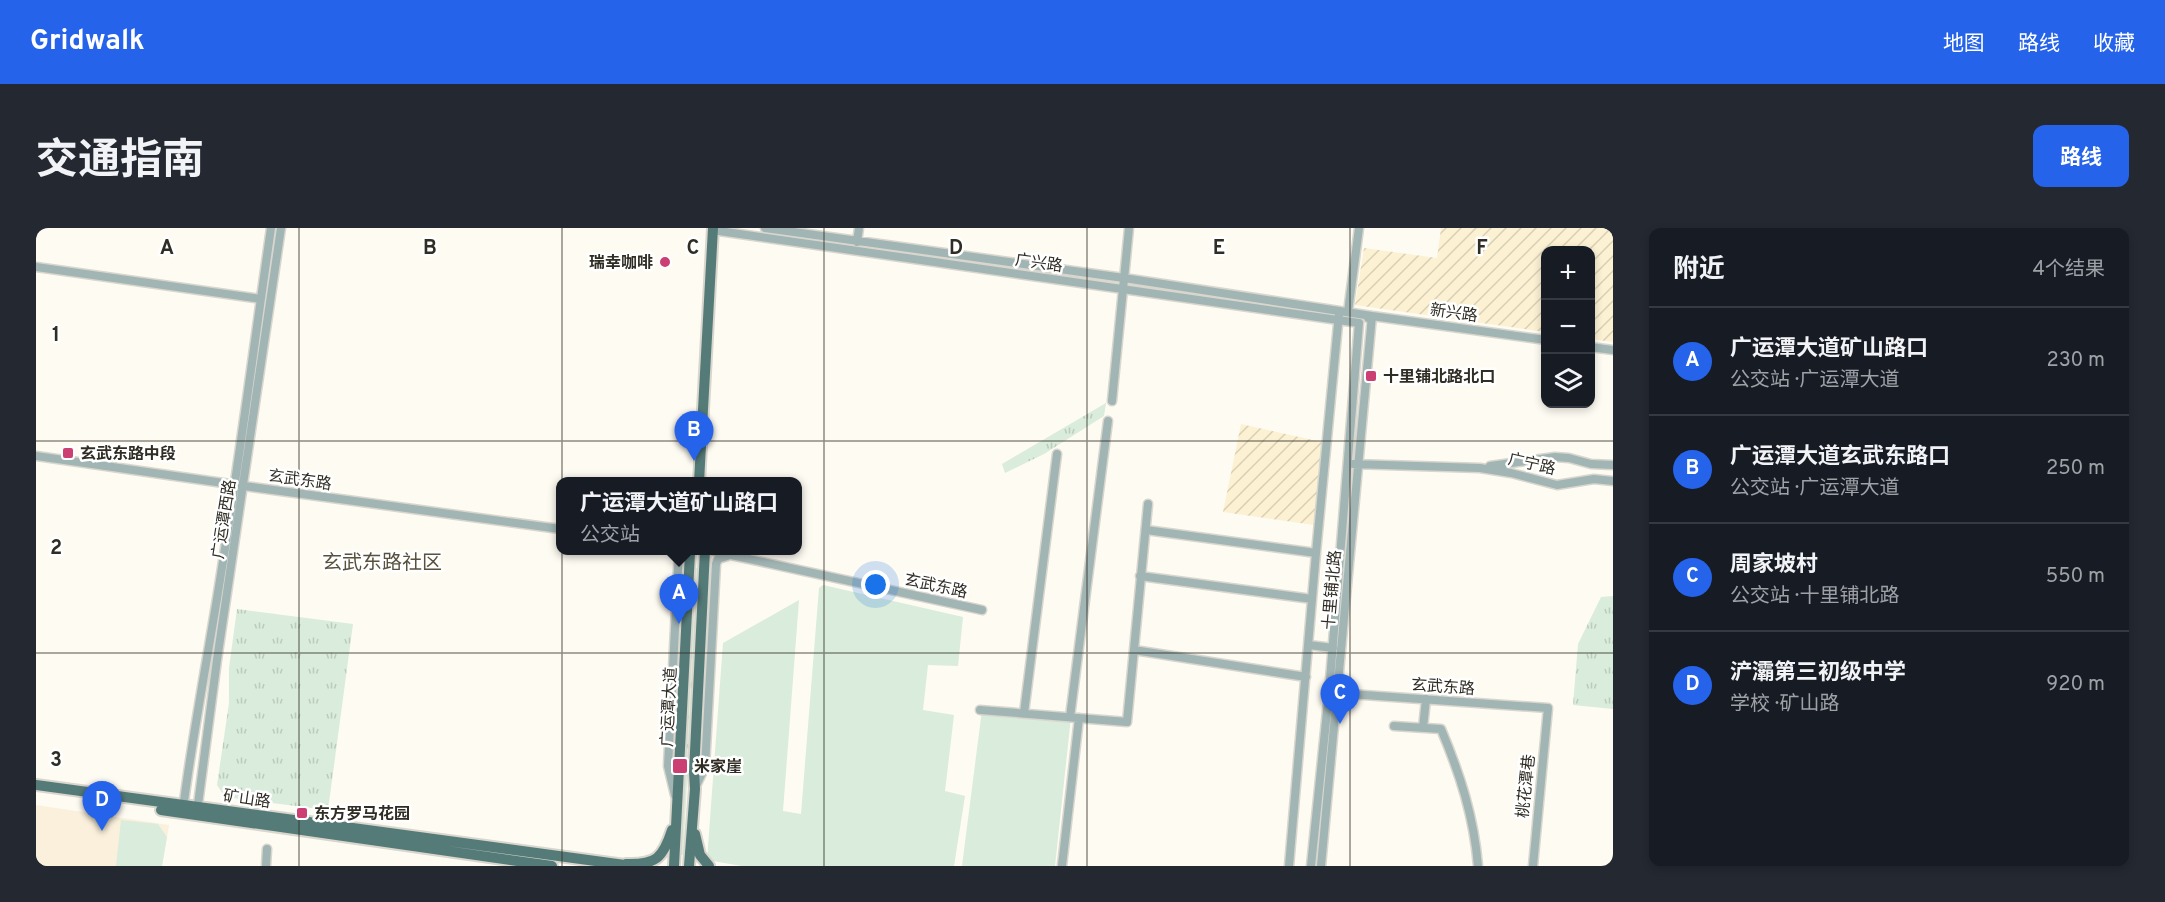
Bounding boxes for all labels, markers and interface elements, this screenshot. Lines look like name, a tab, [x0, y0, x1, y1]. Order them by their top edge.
text: Gridwalk	[30, 24, 145, 60]
text: 地图	[1943, 31, 1985, 58]
text: 路线	[2018, 31, 2060, 58]
text: 收藏	[2093, 31, 2135, 58]
button: 路线	[2033, 125, 2129, 187]
text: 交通指南	[36, 136, 204, 189]
text: A	[160, 236, 174, 262]
text: B	[423, 236, 437, 262]
text: C	[687, 236, 699, 262]
text: D	[949, 236, 963, 262]
text: E	[1213, 236, 1225, 262]
text: F	[1476, 236, 1488, 262]
map controls	[1541, 246, 1595, 408]
button: +	[1541, 246, 1595, 300]
street label: 广兴路	[1014, 251, 1064, 277]
place label: 瑞幸咖啡	[589, 254, 653, 274]
text: 附近	[1673, 254, 1725, 287]
marker: 瑞幸咖啡	[658, 255, 672, 269]
text: 4个结果	[2033, 257, 2105, 283]
button: −	[1541, 300, 1595, 354]
street label: 新兴路	[1429, 301, 1479, 327]
text: 1	[52, 323, 60, 349]
text: 广运潭大道矿山路口	[1730, 336, 1928, 363]
text: A	[1685, 348, 1700, 374]
text: 230 m	[2046, 348, 2105, 374]
button: layers	[1541, 354, 1595, 408]
place label: 十里铺北路北口	[1383, 367, 1495, 388]
text: 公交站 · 广运潭大道	[1730, 368, 1899, 394]
marker: 十里铺北路北口	[1364, 369, 1378, 383]
pin: B	[674, 412, 714, 461]
text: 广运潭大道玄武东路口	[1730, 444, 1950, 471]
place label: 玄武东路中段	[80, 445, 176, 465]
marker: 玄武东路中段	[61, 446, 75, 460]
street label: 广宁路	[1506, 450, 1557, 480]
text: B	[1686, 456, 1699, 482]
text: 250 m	[2046, 456, 2105, 482]
street label: 玄武东路	[267, 467, 333, 495]
text: 公交站 · 广运潭大道	[1730, 476, 1899, 502]
popup	[556, 477, 802, 555]
street label: 广运潭西路	[209, 478, 241, 560]
text: 广运潭大道矿山路口	[580, 491, 778, 518]
text: 公交站	[580, 523, 640, 549]
text: 2	[50, 536, 62, 562]
street label: 十里铺北路	[1320, 549, 1346, 631]
district label: 玄武东路社区	[322, 551, 442, 577]
text: 周家坡村	[1730, 552, 1818, 579]
text: C	[1686, 564, 1699, 590]
text: 550 m	[2046, 564, 2105, 590]
your location	[861, 570, 890, 599]
street label: 玄武东路	[902, 571, 969, 603]
pin: A	[660, 574, 698, 624]
text: 公交站 · 十里铺北路	[1730, 584, 1899, 610]
text: 浐灞第三初级中学	[1730, 660, 1906, 687]
street label: 广运潭大道	[658, 667, 682, 748]
text: D	[1685, 672, 1700, 698]
text: 920 m	[2046, 672, 2105, 698]
pin: C	[1320, 674, 1360, 724]
street label: 玄武东路	[1410, 676, 1475, 700]
text: 学校 · 矿山路	[1730, 692, 1839, 718]
text: 3	[50, 748, 62, 774]
street label: 桃花潭巷	[1514, 753, 1540, 819]
marker: 米家崖	[671, 757, 689, 775]
place label: 米家崖	[694, 758, 742, 778]
pin: D	[82, 782, 122, 831]
street label: 矿山路	[222, 787, 272, 813]
place label: 东方罗马花园	[314, 805, 410, 825]
marker: 东方罗马花园	[295, 806, 309, 820]

